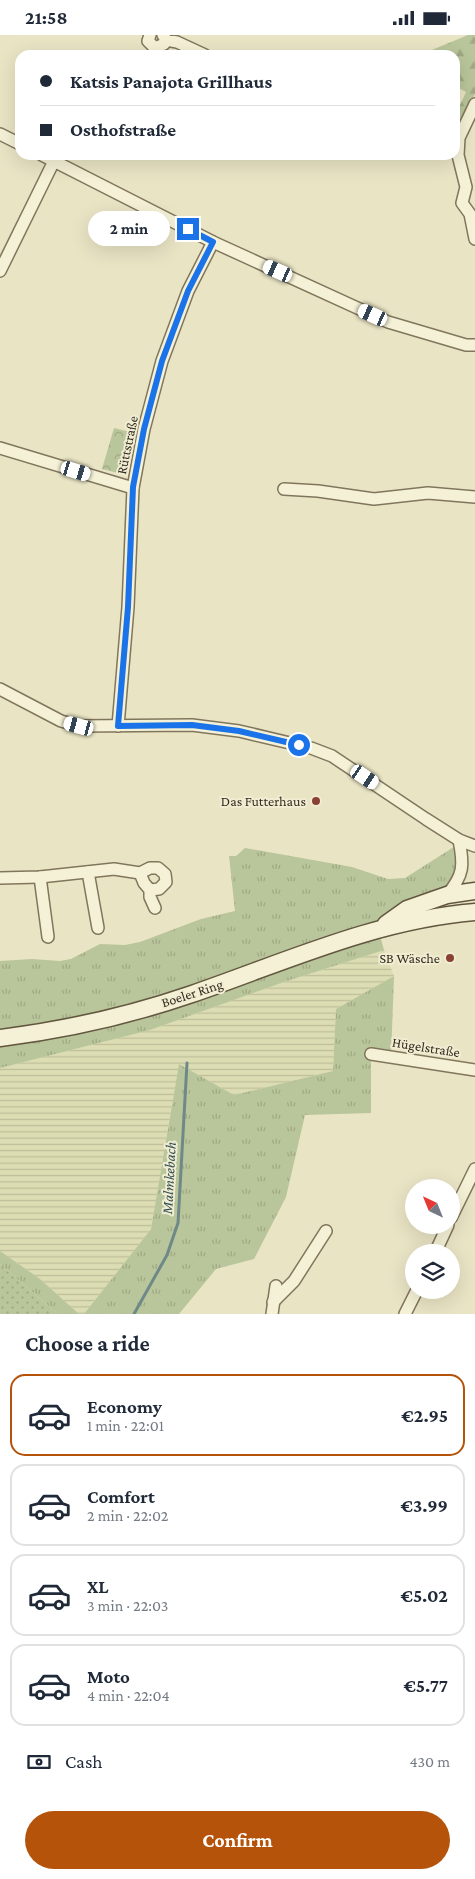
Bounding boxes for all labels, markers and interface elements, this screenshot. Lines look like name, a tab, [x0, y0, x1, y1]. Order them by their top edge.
text: 21:58	[25, 7, 67, 28]
text: Katsis Panajota Grillhaus	[70, 71, 272, 92]
text: Osthofstraße	[70, 119, 176, 140]
callout: 2 min	[88, 211, 170, 247]
route end	[177, 218, 199, 240]
text: 2 min	[110, 220, 148, 237]
car	[261, 258, 294, 284]
car	[356, 302, 389, 328]
street label: Rüttstraße	[113, 414, 141, 476]
car	[59, 459, 92, 483]
car	[62, 715, 95, 737]
route start	[288, 734, 310, 756]
car	[348, 762, 381, 792]
place label: Das Futterhaus	[221, 793, 306, 809]
marker: Das Futterhaus	[310, 795, 322, 807]
place label: SB Wäsche	[380, 950, 440, 966]
marker: SB Wäsche	[444, 952, 456, 964]
street label: Boeler Ring	[159, 975, 225, 1010]
street label: Hügelstraße	[391, 1034, 461, 1060]
water label: Malmkebach	[159, 1141, 179, 1216]
north arrow	[405, 1179, 460, 1234]
map controls	[405, 1179, 460, 1299]
button: layers	[405, 1244, 460, 1299]
text: Choose a ride	[25, 1331, 150, 1356]
icon: car	[27, 1393, 72, 1438]
text: Economy	[87, 1396, 162, 1417]
text: €2.95	[401, 1405, 448, 1426]
text: 1 min · 22:01	[87, 1417, 164, 1434]
icon: car	[27, 1483, 72, 1528]
text: Comfort	[87, 1486, 155, 1507]
text: €3.99	[400, 1495, 448, 1516]
text: 2 min · 22:02	[87, 1507, 168, 1524]
icon: car	[27, 1573, 72, 1618]
text: XL	[87, 1576, 109, 1597]
text: €5.02	[401, 1585, 448, 1606]
text: 3 min · 22:03	[87, 1597, 168, 1614]
icon: car	[27, 1663, 72, 1708]
text: Moto	[87, 1666, 130, 1687]
text: €5.77	[403, 1675, 448, 1696]
text: 4 min · 22:04	[87, 1687, 170, 1704]
icon: cash	[25, 1748, 53, 1776]
text: Cash	[65, 1751, 103, 1772]
text: 430 m	[409, 1753, 450, 1770]
button: Confirm	[25, 1811, 450, 1869]

